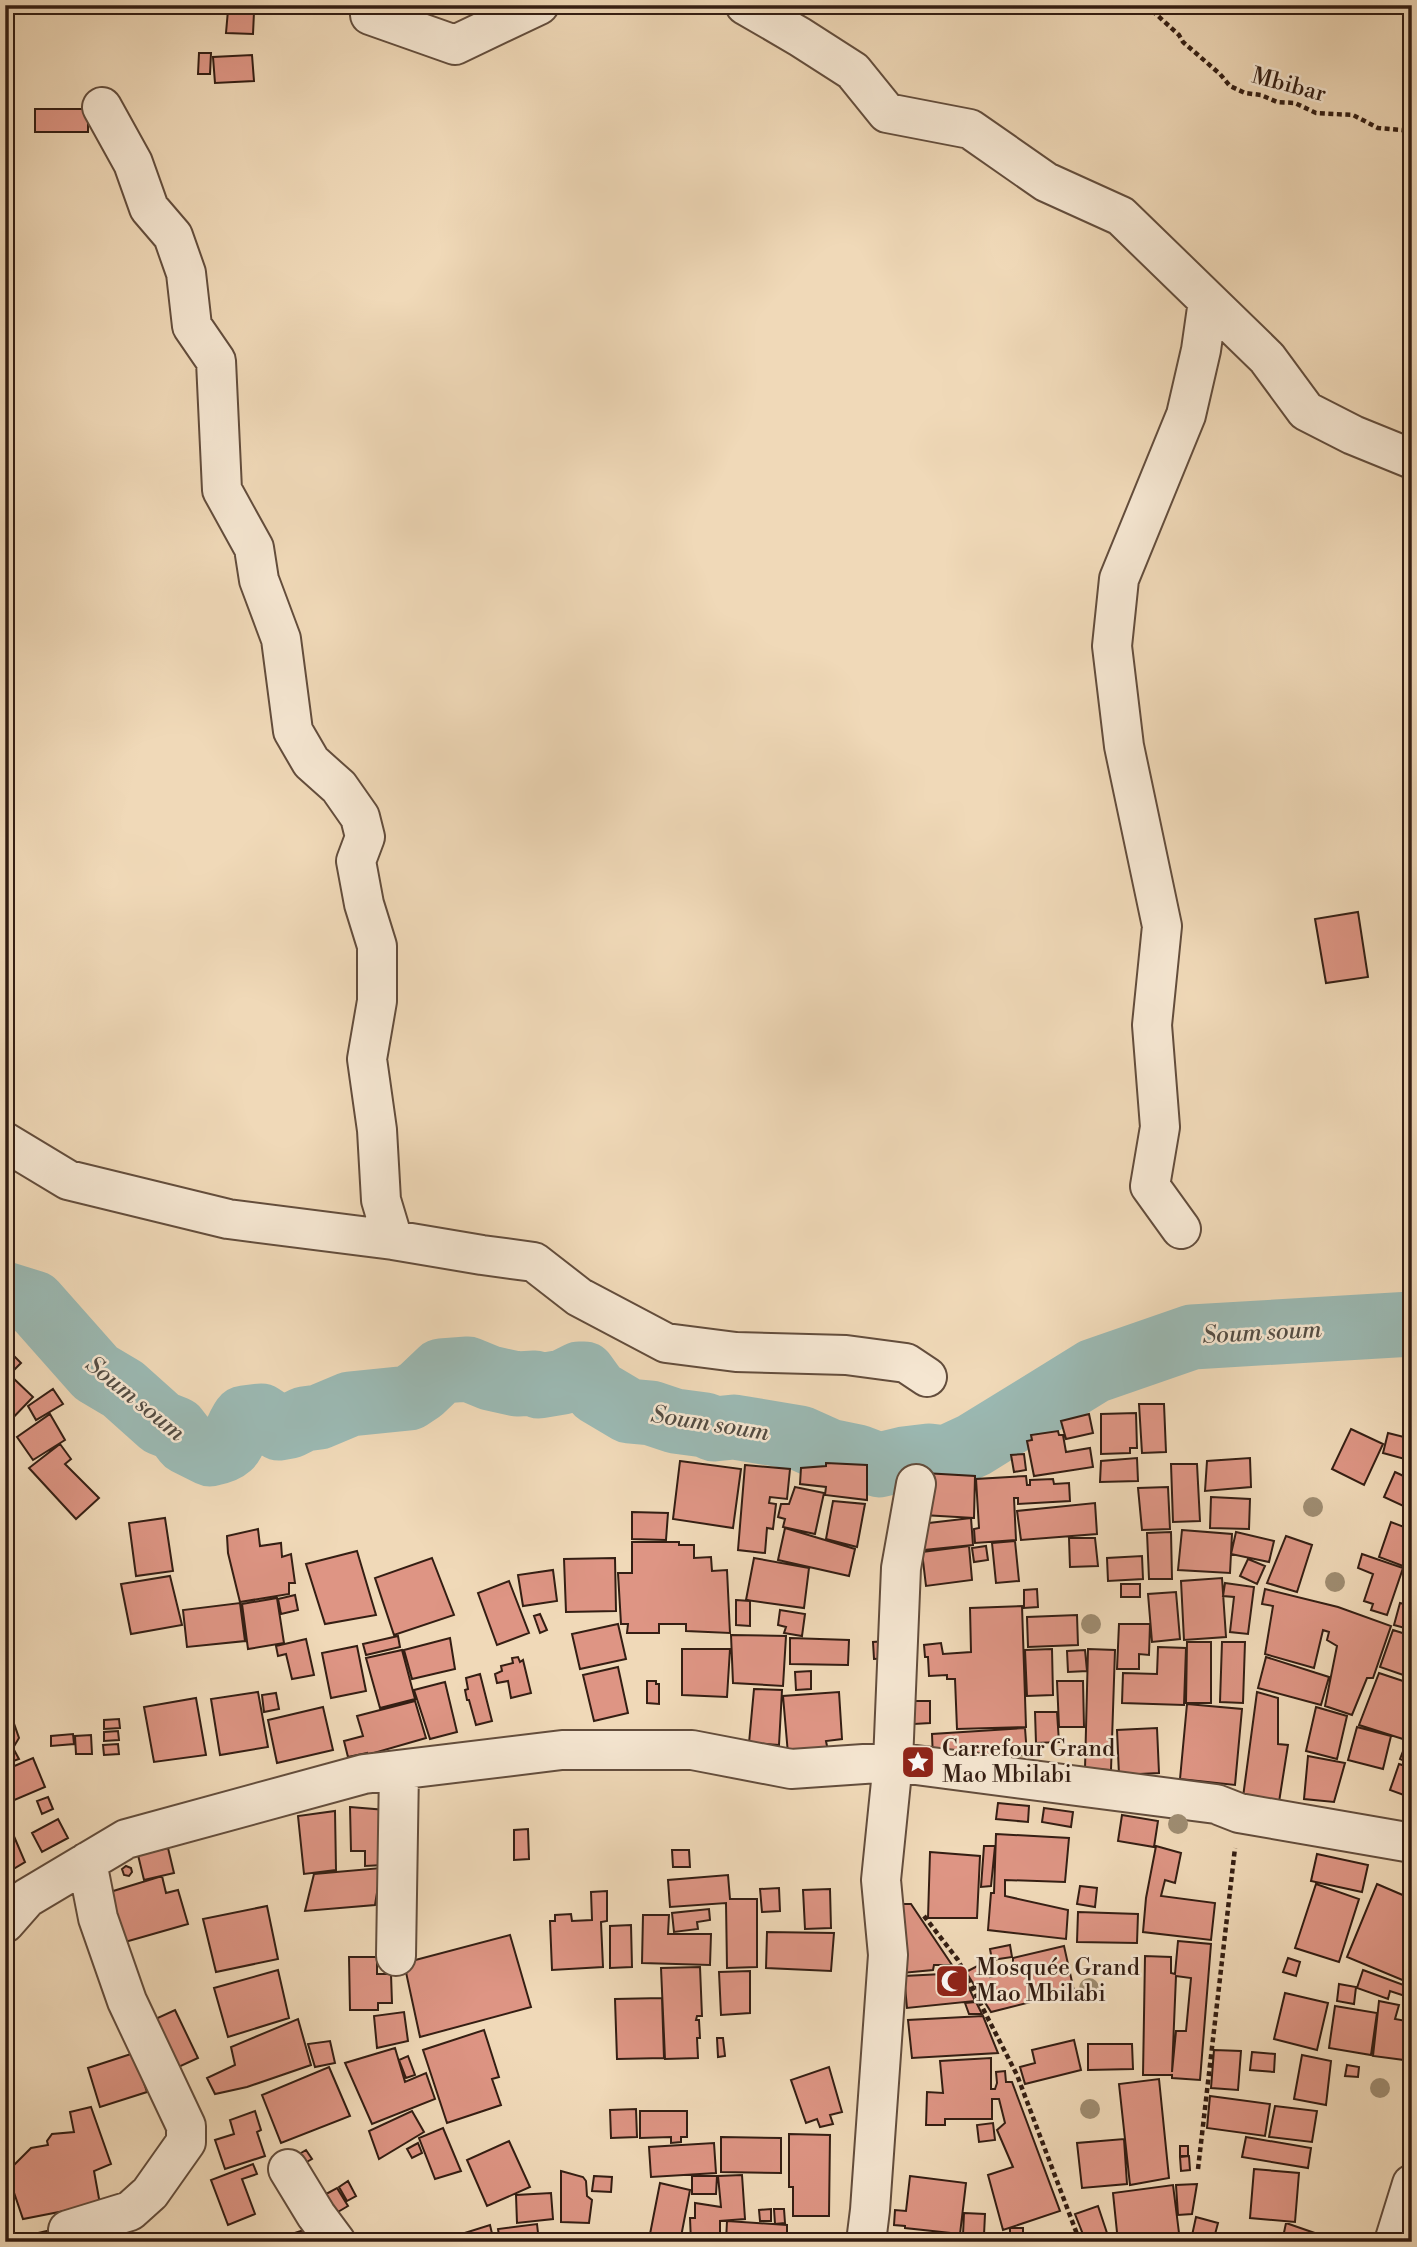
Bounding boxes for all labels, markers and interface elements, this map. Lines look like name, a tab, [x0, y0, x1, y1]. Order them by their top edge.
street label: Mbibar	[1249, 62, 1329, 108]
water label: Soum soum	[1202, 1315, 1323, 1351]
water label: Soum soum	[79, 1350, 191, 1449]
water label: Soum soum	[649, 1400, 772, 1448]
place label: Carrefour Grand Mao Mbilabi	[942, 1735, 1115, 1789]
place icon: Carrefour Grand Mao Mbilabi	[899, 1743, 937, 1781]
place label: Mosquée Grand Mao Mbilabi	[976, 1954, 1140, 2008]
mosque icon: Mosquée Grand Mao Mbilabi	[933, 1962, 971, 2000]

